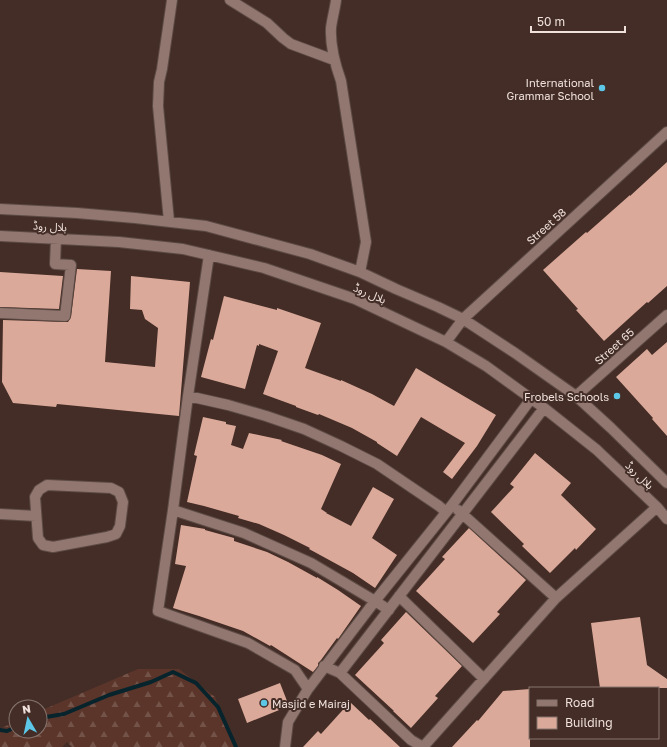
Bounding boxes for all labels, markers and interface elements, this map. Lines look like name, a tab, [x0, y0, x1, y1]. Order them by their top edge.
scale bar	[531, 8, 625, 34]
text: 50 m	[537, 14, 565, 29]
place label: International Grammar School	[507, 76, 594, 102]
marker: International Grammar School	[597, 83, 607, 93]
street label: Street 58	[524, 205, 569, 247]
street label: ہلال روڈ	[33, 219, 67, 234]
street label: ہلال روڈ	[351, 280, 388, 307]
street label: Street 65	[592, 325, 636, 367]
place label: Frobels Schools	[524, 390, 609, 403]
marker: Frobels Schools	[612, 391, 622, 401]
street label: ہلال روڈ	[623, 458, 657, 492]
legend	[529, 687, 659, 739]
text: Road	[565, 695, 594, 710]
place label: Masjid e Mairaj	[272, 697, 350, 710]
marker: Masjid e Mairaj	[259, 698, 269, 708]
north arrow	[8, 699, 48, 739]
text: N	[21, 702, 32, 716]
text: Building	[565, 715, 613, 730]

